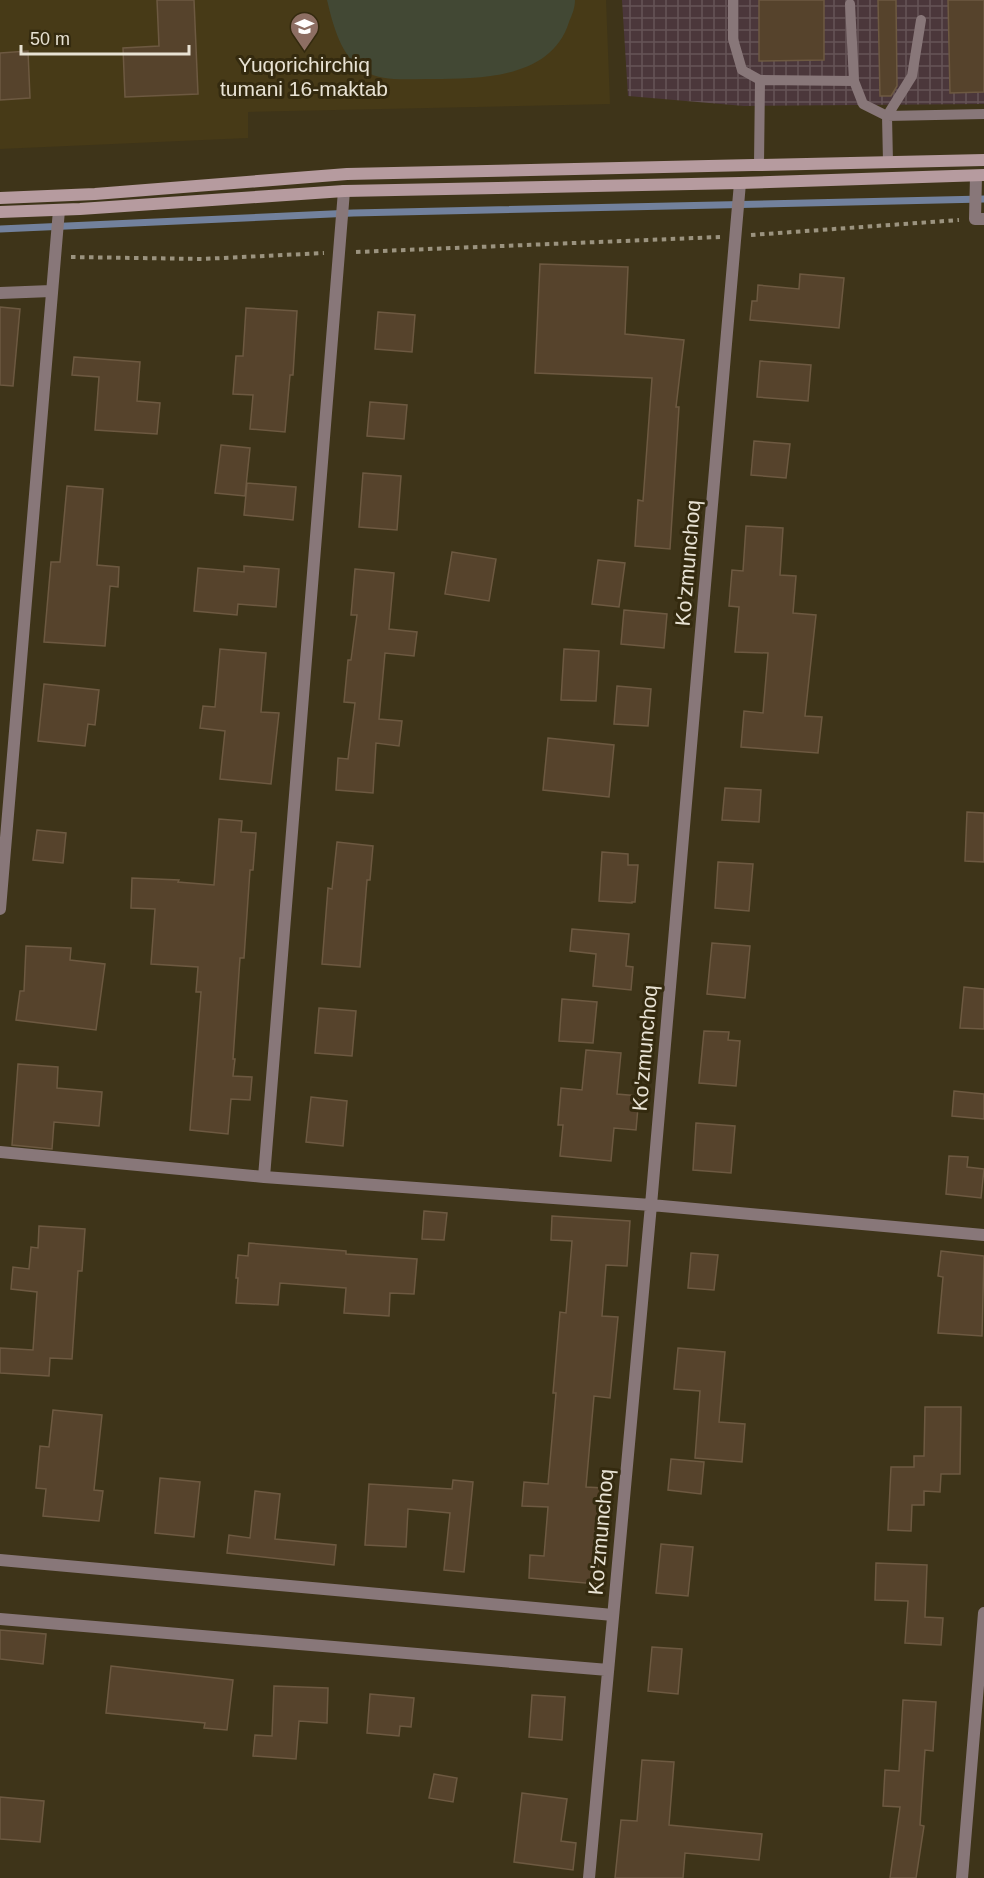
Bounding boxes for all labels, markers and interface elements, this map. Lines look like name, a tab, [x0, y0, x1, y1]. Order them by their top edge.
school or university icon: Yuqorichirchiq tumani 16-maktab	[288, 10, 320, 52]
scale bar	[21, 18, 189, 56]
text: 50 m	[30, 29, 70, 49]
place label: Yuqorichirchiq tumani 16-maktab	[220, 53, 388, 100]
street label: Ko'zmunchoq	[671, 499, 704, 627]
street label: Ko'zmunchoq	[628, 984, 661, 1112]
street label: Ko'zmunchoq	[584, 1468, 617, 1596]

